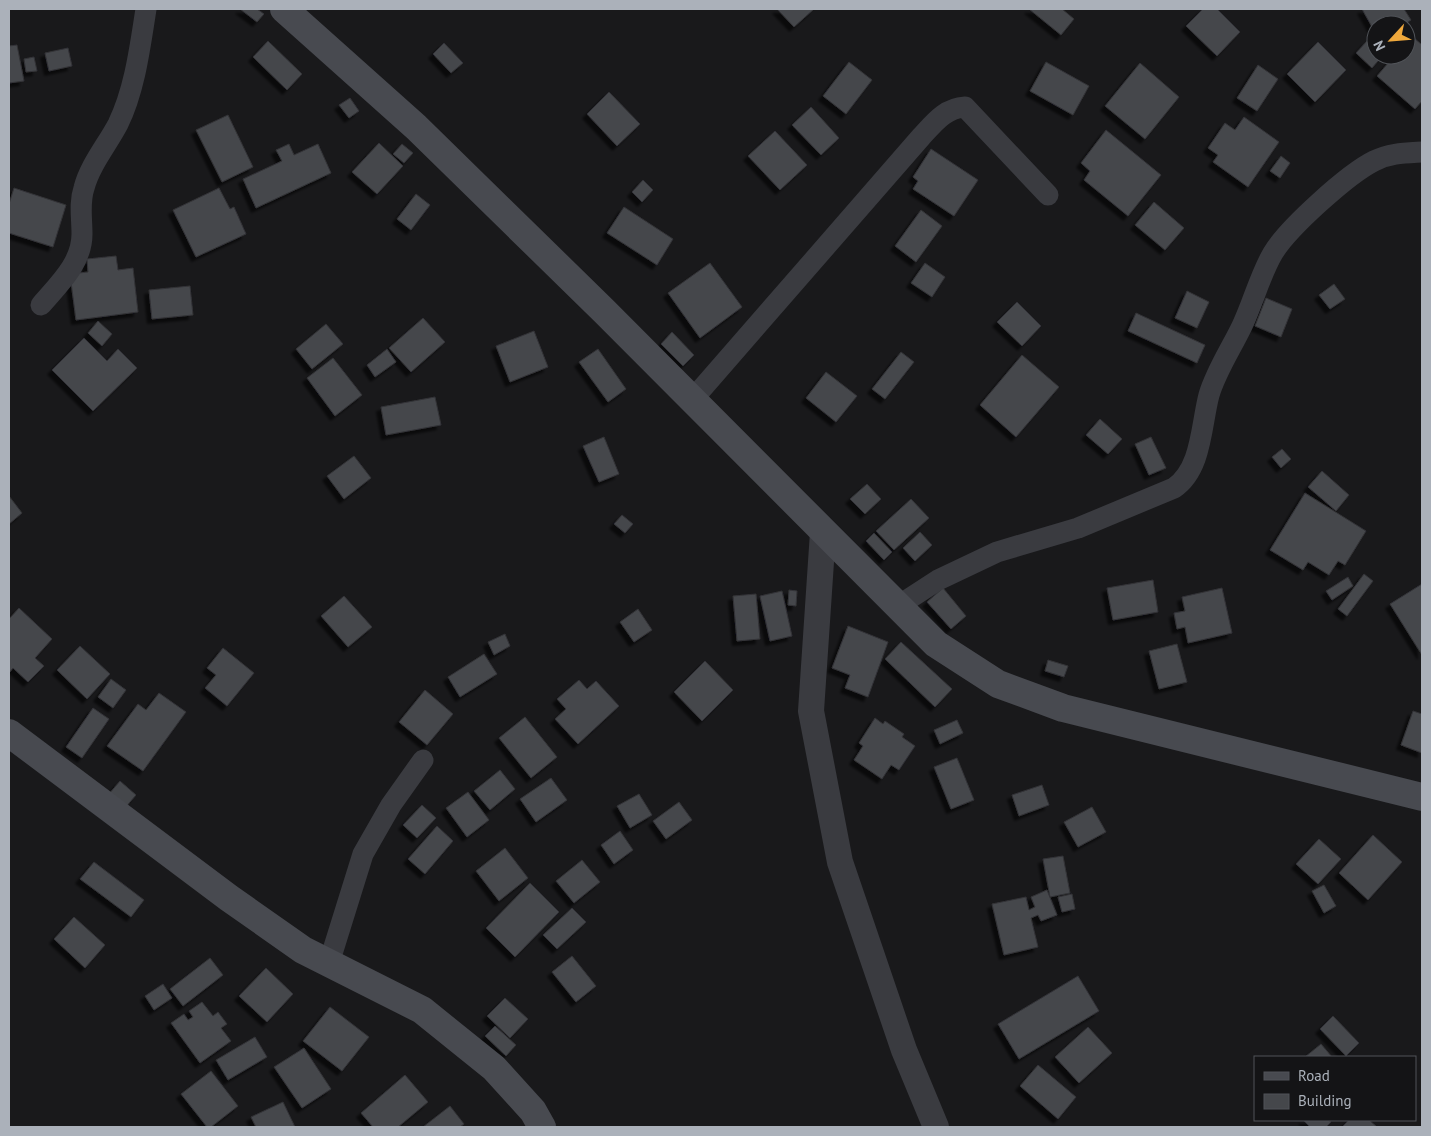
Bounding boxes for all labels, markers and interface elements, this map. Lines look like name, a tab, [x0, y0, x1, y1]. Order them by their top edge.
north arrow	[1366, 15, 1416, 65]
text: N	[1369, 38, 1389, 54]
legend	[1254, 1056, 1416, 1121]
text: Road	[1298, 1066, 1330, 1085]
text: Building	[1298, 1091, 1352, 1110]

